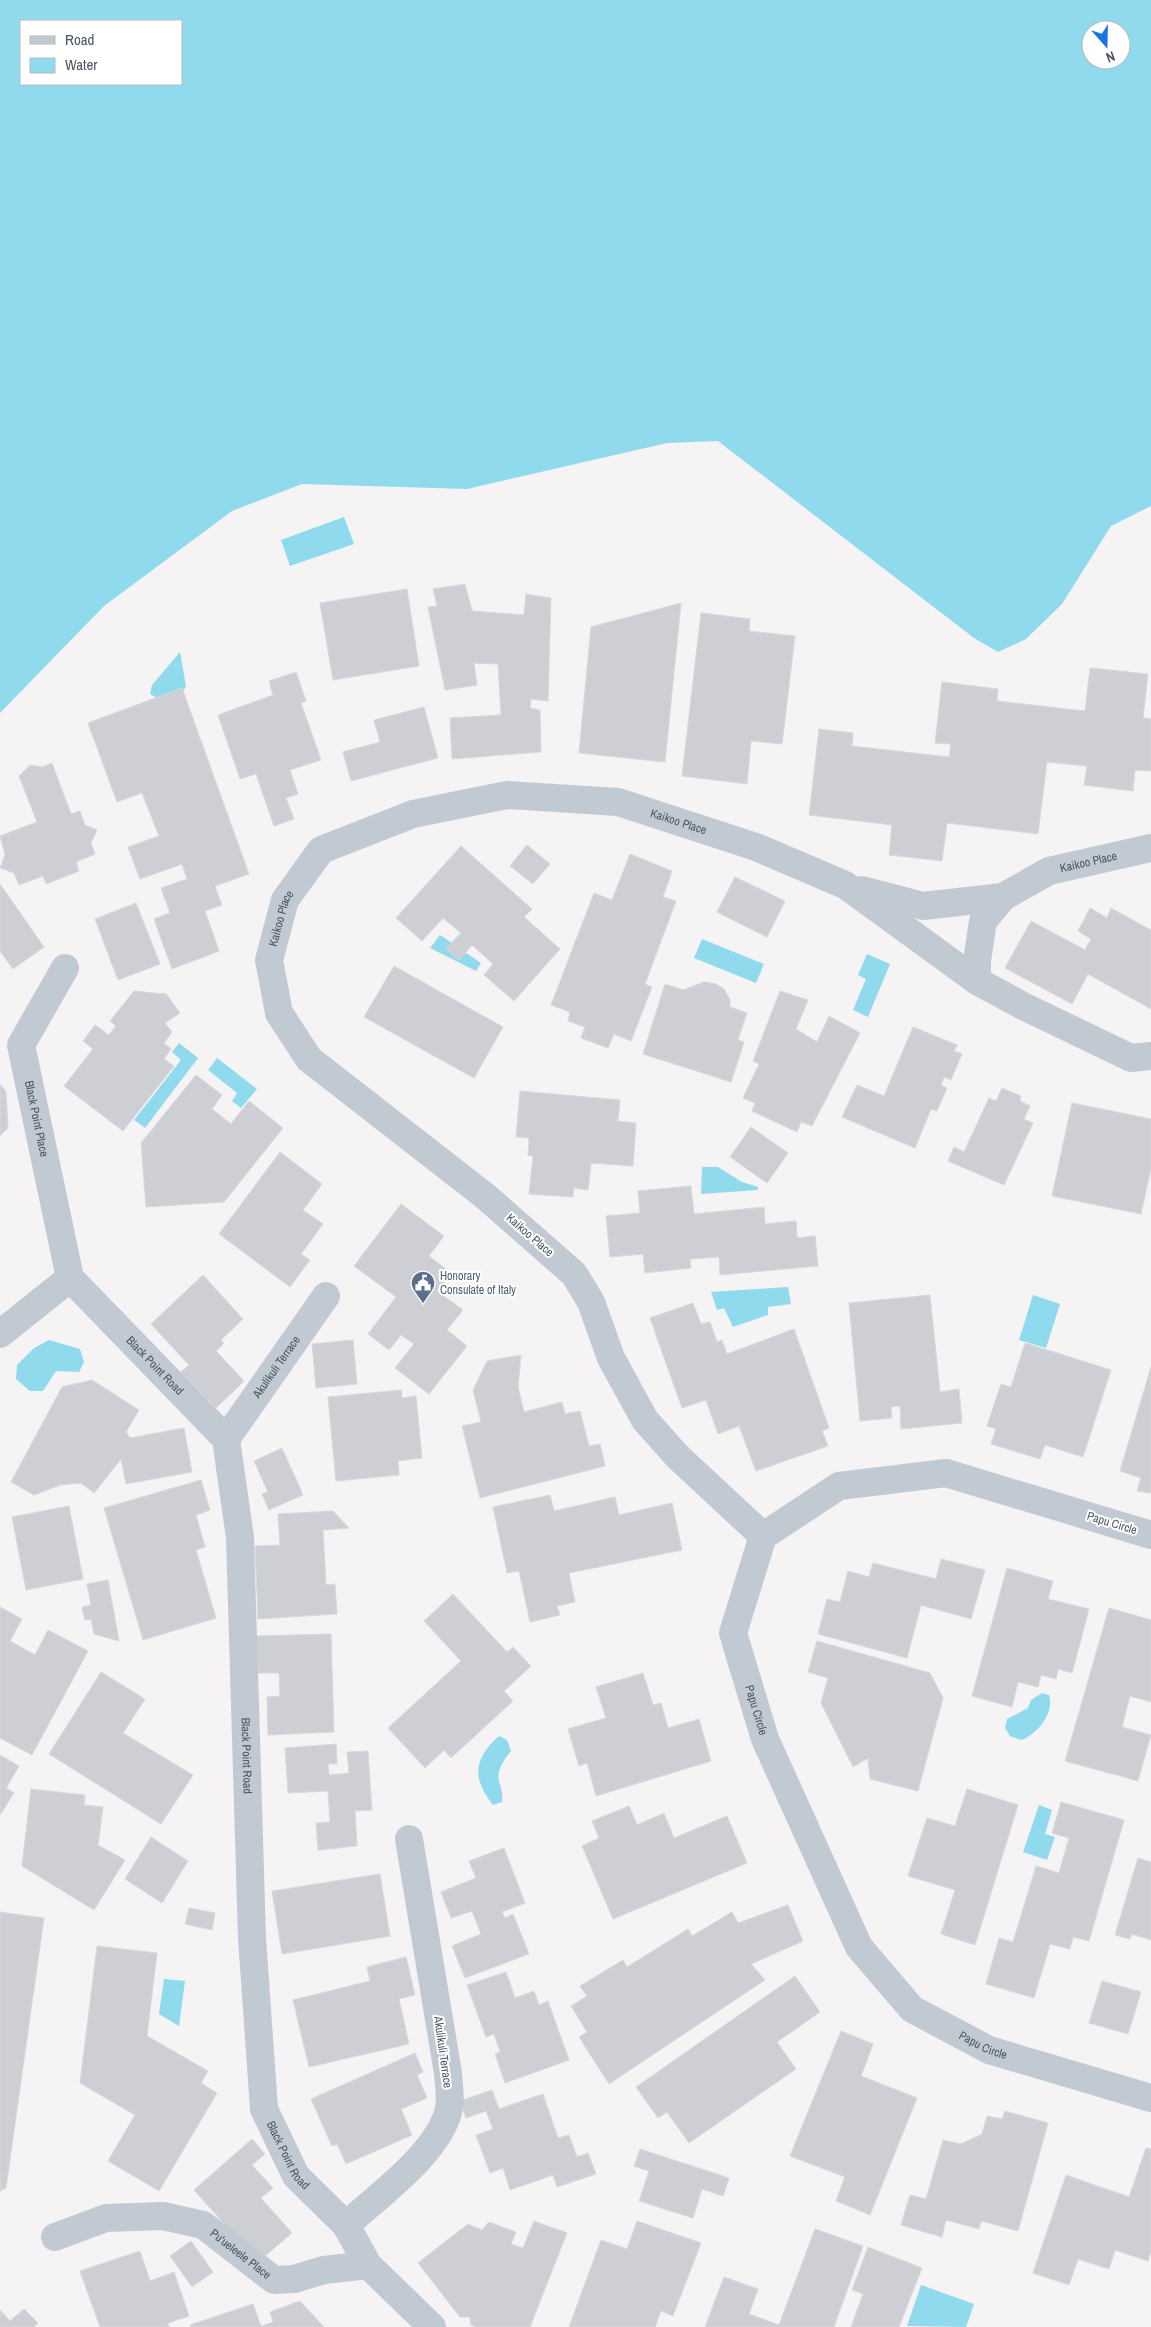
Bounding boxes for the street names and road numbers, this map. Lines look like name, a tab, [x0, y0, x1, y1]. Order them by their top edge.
street label: Kaikoo Place	[648, 805, 709, 838]
street label: Kaikoo Place	[1058, 848, 1119, 876]
street label: Kaikoo Place	[265, 887, 297, 948]
street label: Black Point Place	[21, 1079, 52, 1158]
street label: Kaikoo Place	[503, 1210, 557, 1260]
street label: Black Point Road	[123, 1333, 187, 1399]
street label: Akulikuli Terrace	[248, 1333, 304, 1402]
street label: Papu Circle	[1085, 1508, 1139, 1538]
street label: Papu Circle	[741, 1683, 771, 1737]
street label: Black Point Road	[237, 1717, 256, 1794]
street label: Akulikuli Terrace	[430, 2014, 456, 2089]
street label: Papu Circle	[956, 2027, 1009, 2063]
street label: Black Point Road	[263, 2118, 313, 2193]
street label: Pu'ueleele Place	[207, 2225, 274, 2283]

